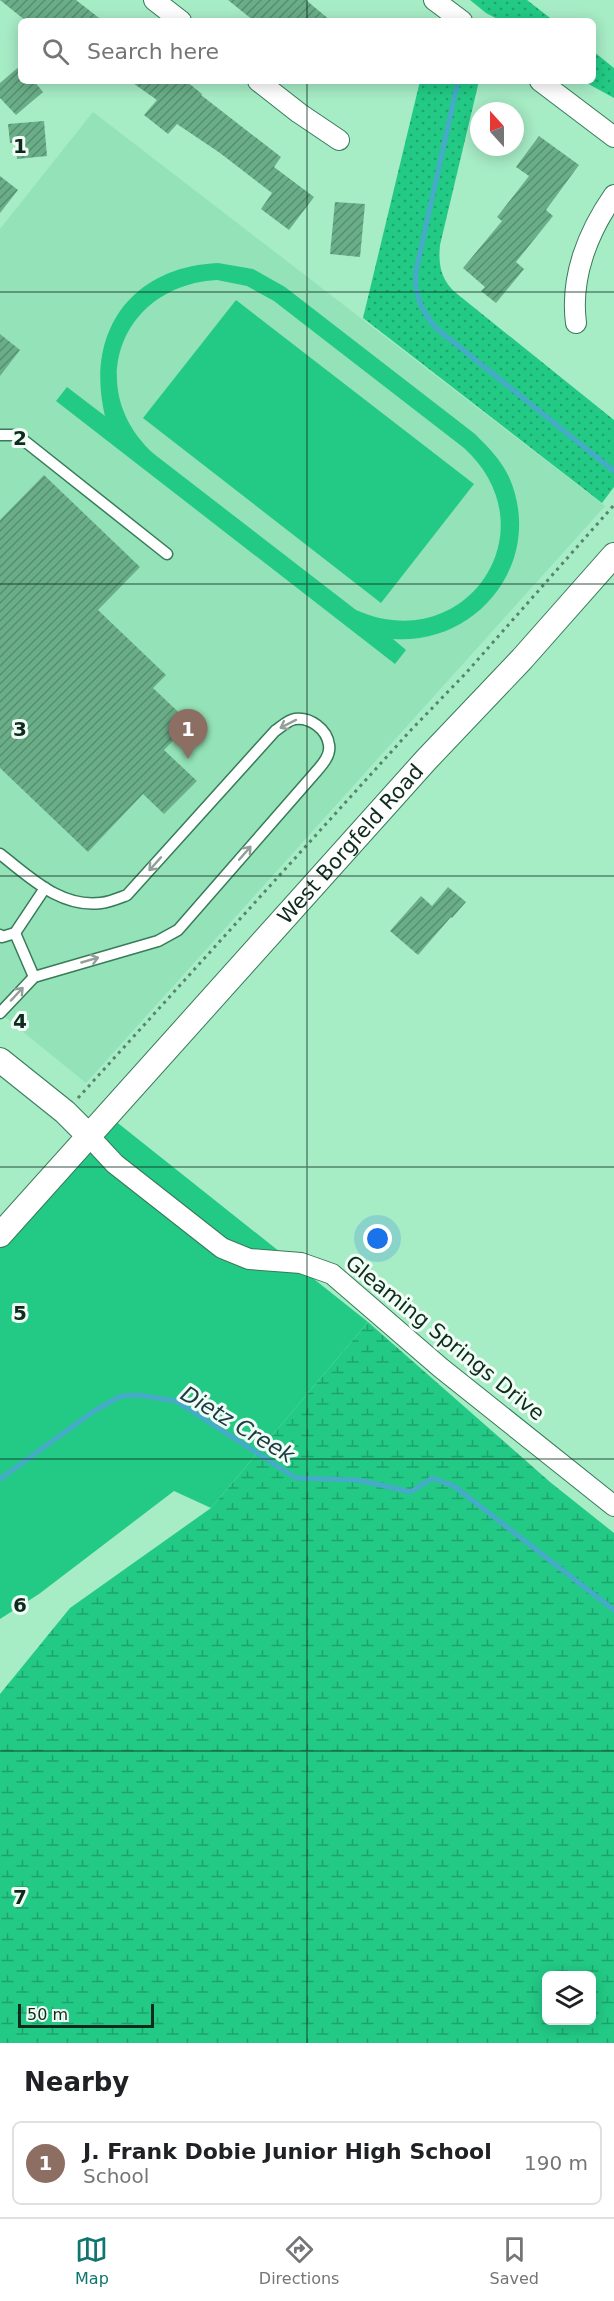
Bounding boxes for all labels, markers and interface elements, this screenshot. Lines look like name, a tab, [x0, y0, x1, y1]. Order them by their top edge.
search box	[18, 18, 596, 84]
icon: search	[39, 35, 72, 68]
text: Search here	[87, 39, 219, 64]
north arrow	[470, 102, 524, 156]
text: 1	[13, 134, 27, 158]
text: 2	[13, 426, 27, 450]
pin: 1	[168, 710, 207, 759]
text: 3	[13, 717, 27, 741]
one-way arrow	[280, 718, 298, 730]
street label: West Borgfeld Road	[273, 759, 428, 929]
one-way arrow	[238, 846, 252, 861]
one-way arrow	[148, 856, 162, 871]
one-way arrow	[80, 954, 99, 965]
one-way arrow	[9, 987, 24, 1002]
text: 4	[13, 1009, 27, 1033]
your location	[363, 1224, 392, 1253]
street label: Gleaming Springs Drive	[341, 1250, 549, 1426]
text: 5	[13, 1301, 27, 1325]
water label: Dietz Creek	[176, 1381, 300, 1469]
text: 6	[13, 1593, 27, 1617]
text: 7	[13, 1885, 27, 1909]
map controls	[542, 1971, 596, 2025]
button: layers	[542, 1971, 596, 2025]
scale bar	[18, 2001, 154, 2028]
text: 50 m	[27, 2005, 68, 2024]
text: Nearby	[24, 2067, 129, 2097]
text: J. Frank Dobie Junior High School	[83, 2139, 492, 2164]
text: 1	[39, 2151, 52, 2175]
text: 190 m	[524, 2151, 588, 2175]
text: School	[83, 2164, 149, 2188]
tab: Map	[75, 2233, 109, 2288]
tab: Directions	[259, 2233, 339, 2288]
tab: Saved	[490, 2233, 539, 2288]

